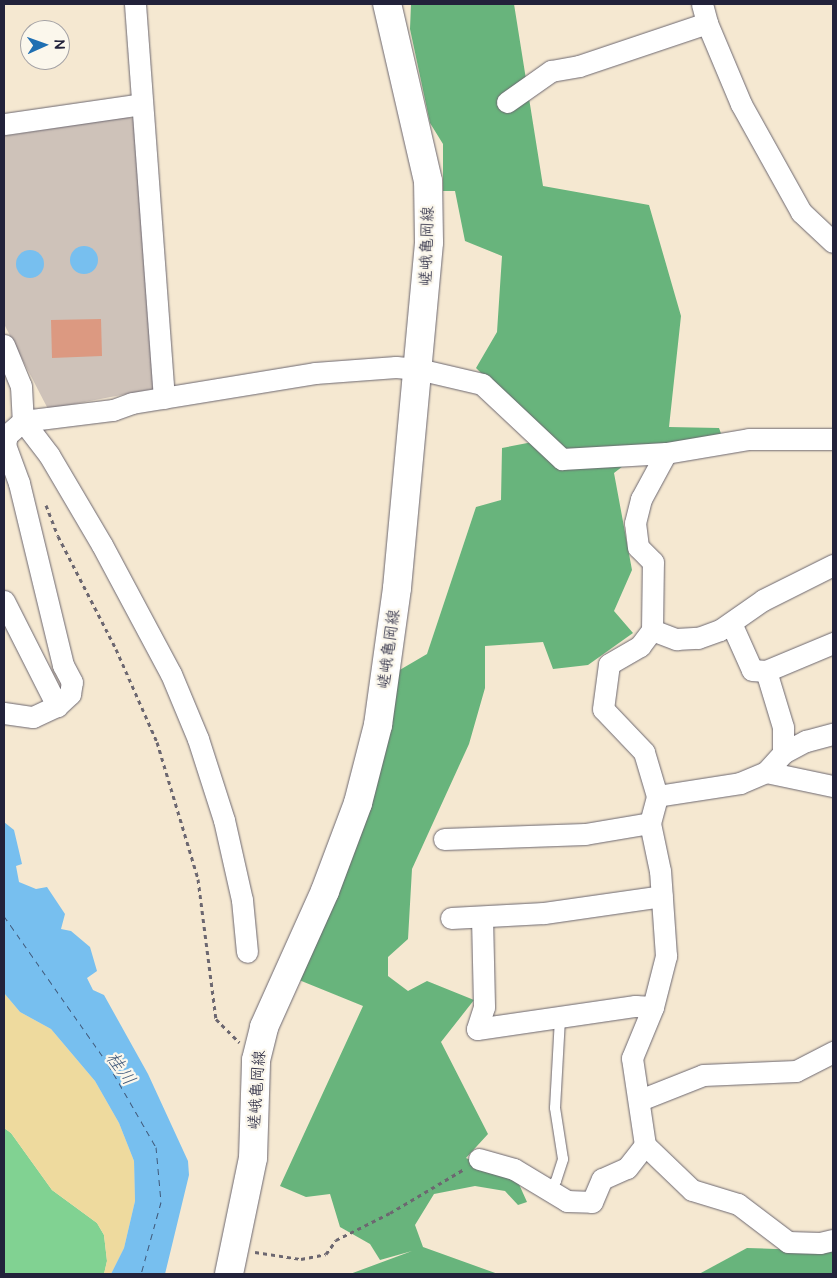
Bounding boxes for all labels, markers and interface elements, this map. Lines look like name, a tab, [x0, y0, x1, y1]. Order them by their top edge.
north arrow	[20, 20, 70, 70]
text: N	[49, 40, 69, 49]
street label: 嵯峨亀岡線	[416, 206, 438, 286]
street label: 嵯峨亀岡線	[374, 608, 404, 690]
water label: 桂川	[101, 1048, 139, 1090]
street label: 嵯峨亀岡線	[245, 1049, 269, 1131]

